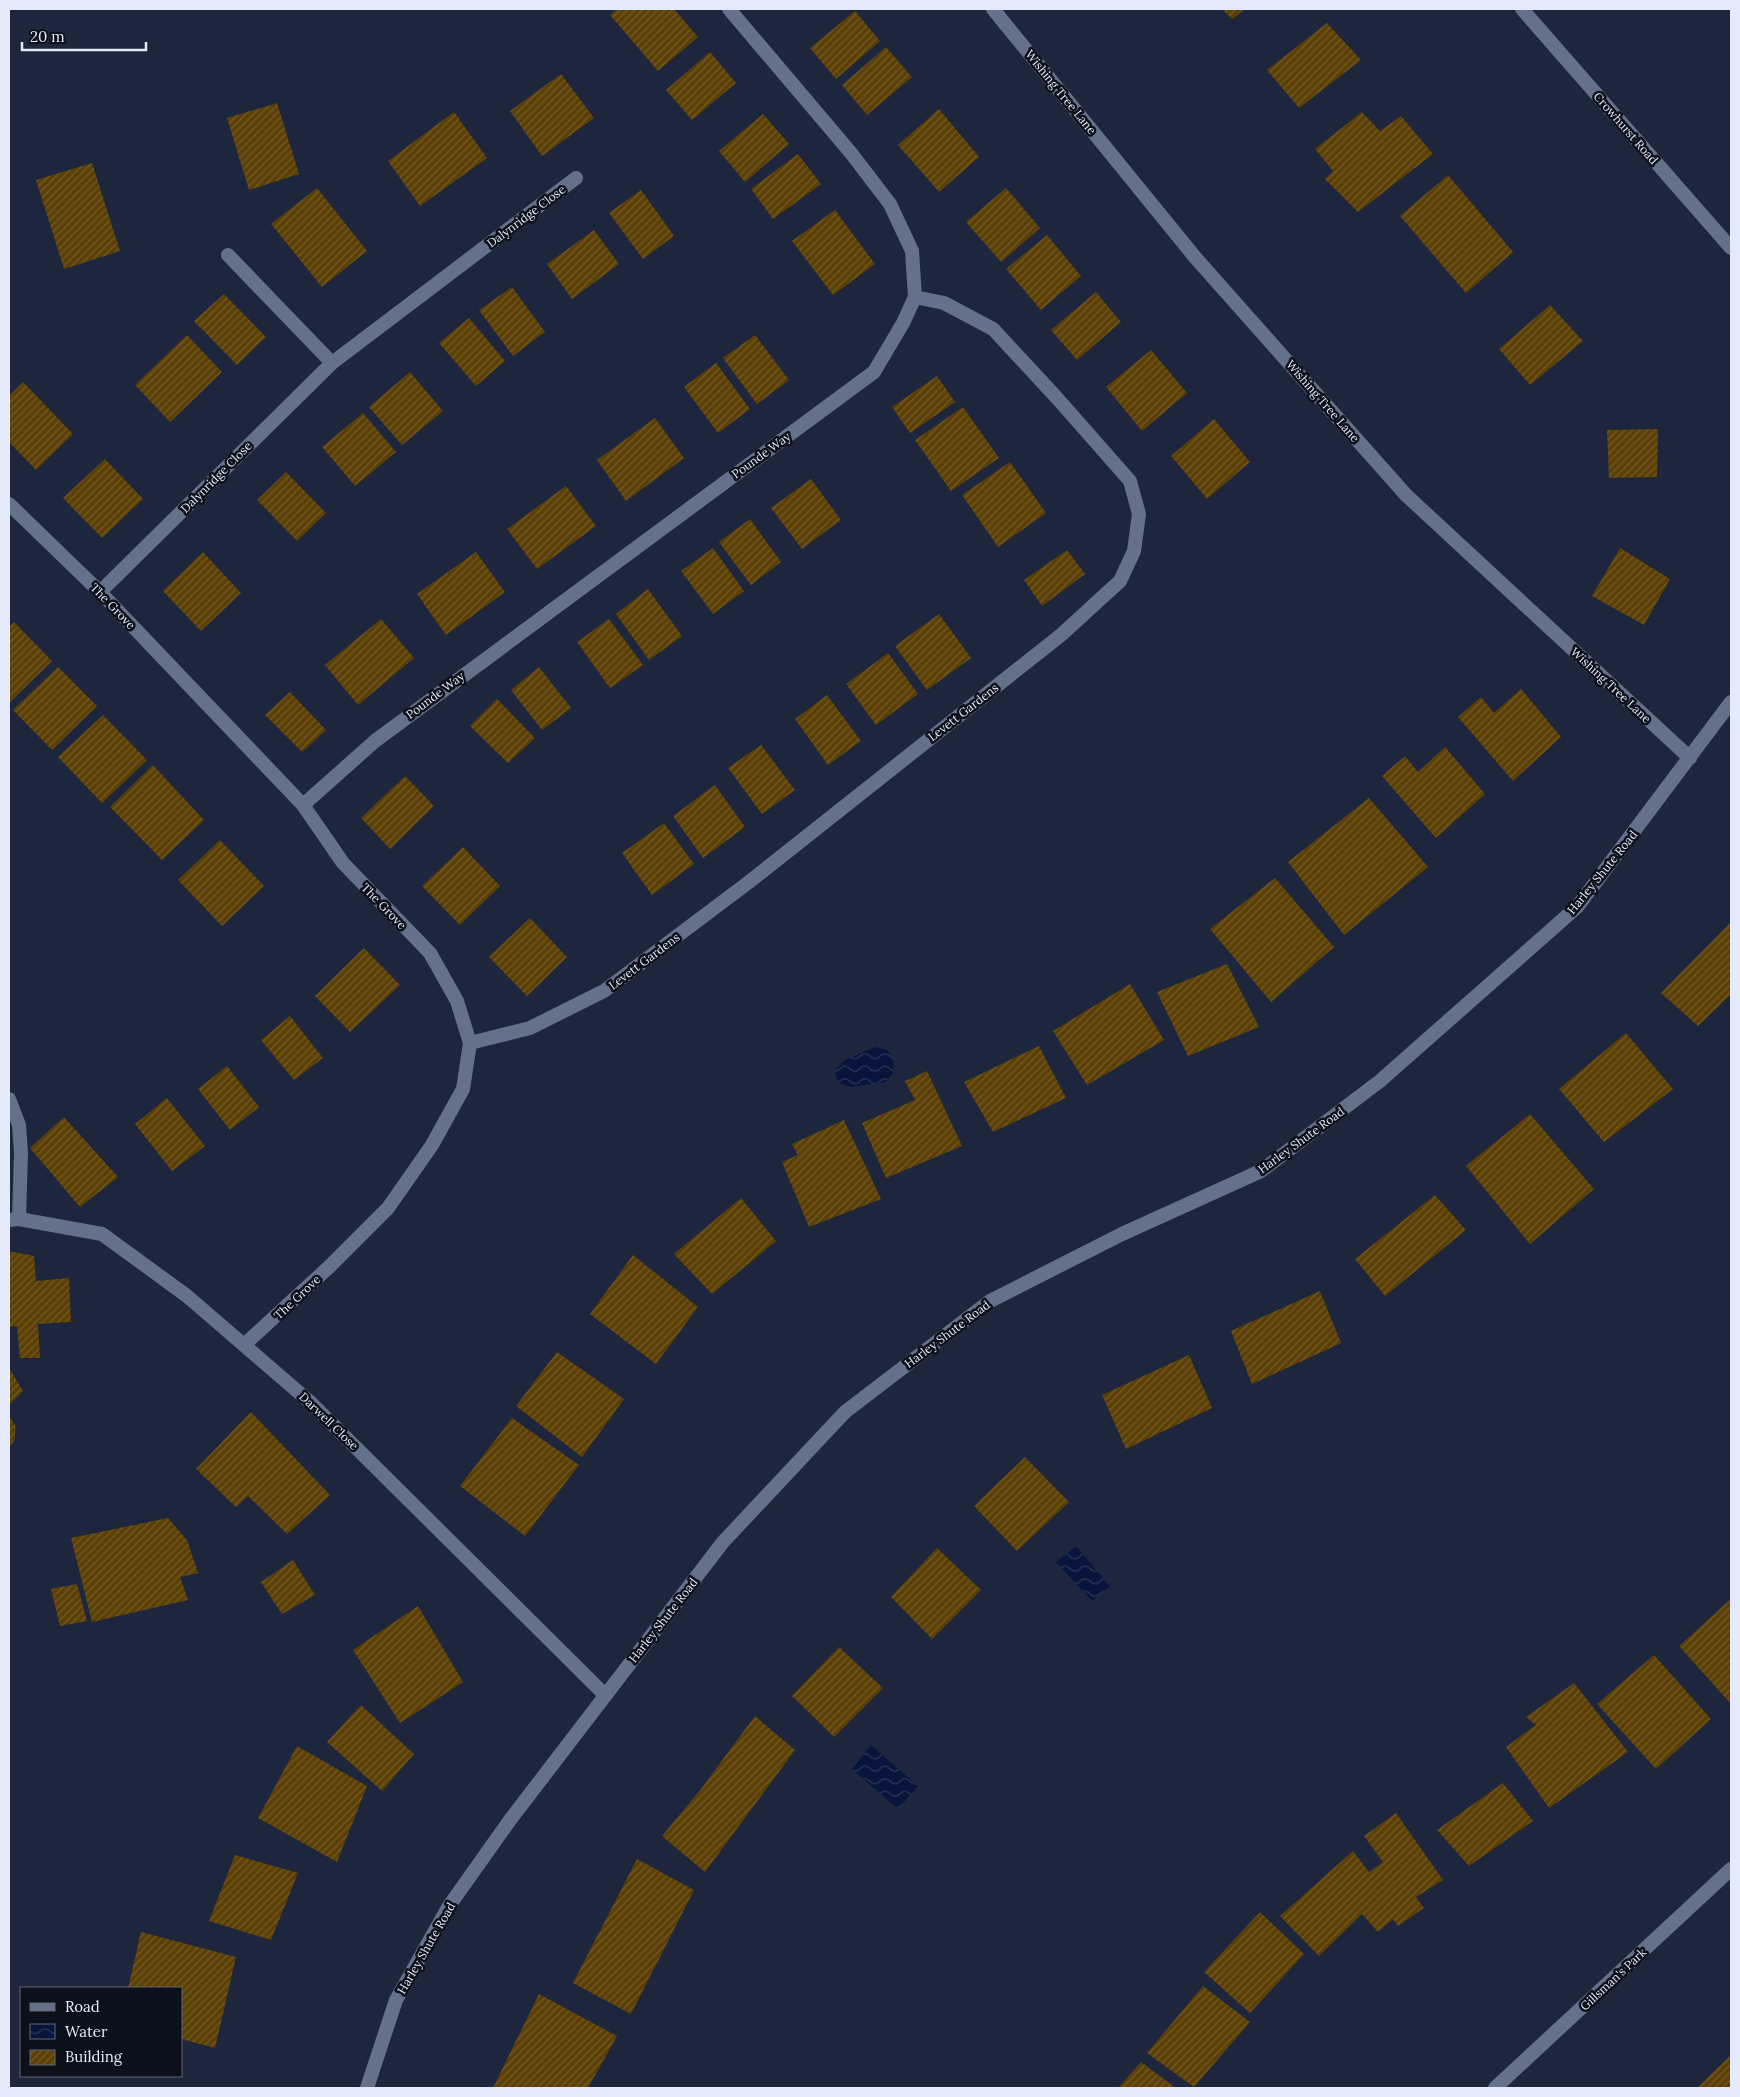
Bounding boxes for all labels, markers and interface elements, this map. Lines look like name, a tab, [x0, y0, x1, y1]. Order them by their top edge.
scale bar	[22, 20, 146, 52]
text: 20 m	[30, 27, 65, 46]
street label: Wishing Tree Lane	[1022, 47, 1100, 138]
street label: Crowhurst Road	[1591, 89, 1661, 167]
street label: Dalynridge Close	[484, 181, 569, 250]
street label: Wishing Tree Lane	[1283, 357, 1363, 446]
street label: Pounde Way	[729, 428, 794, 481]
street label: Dalynridge Close	[177, 438, 255, 516]
street label: The Grove	[87, 580, 139, 633]
street label: Wishing Tree Lane	[1568, 644, 1655, 726]
street label: Pounde Way	[403, 668, 468, 722]
street label: Levett Gardens	[925, 680, 1002, 744]
street label: Harley Shute Road	[1564, 827, 1640, 917]
street label: The Grove	[358, 880, 410, 933]
street label: Levett Gardens	[605, 929, 683, 993]
street label: Harley Shute Road	[1255, 1104, 1347, 1176]
street label: The Grove	[271, 1271, 324, 1322]
street label: Harley Shute Road	[901, 1297, 993, 1371]
street label: Darwell Close	[296, 1389, 362, 1453]
street label: Harley Shute Road	[625, 1575, 701, 1665]
street label: Harley Shute Road	[394, 1900, 458, 1996]
street label: Gillsman's Park	[1577, 1944, 1650, 2013]
legend	[20, 1987, 182, 2077]
text: Road	[65, 1997, 100, 2016]
text: Water	[65, 2022, 108, 2041]
text: Building	[65, 2047, 123, 2066]

